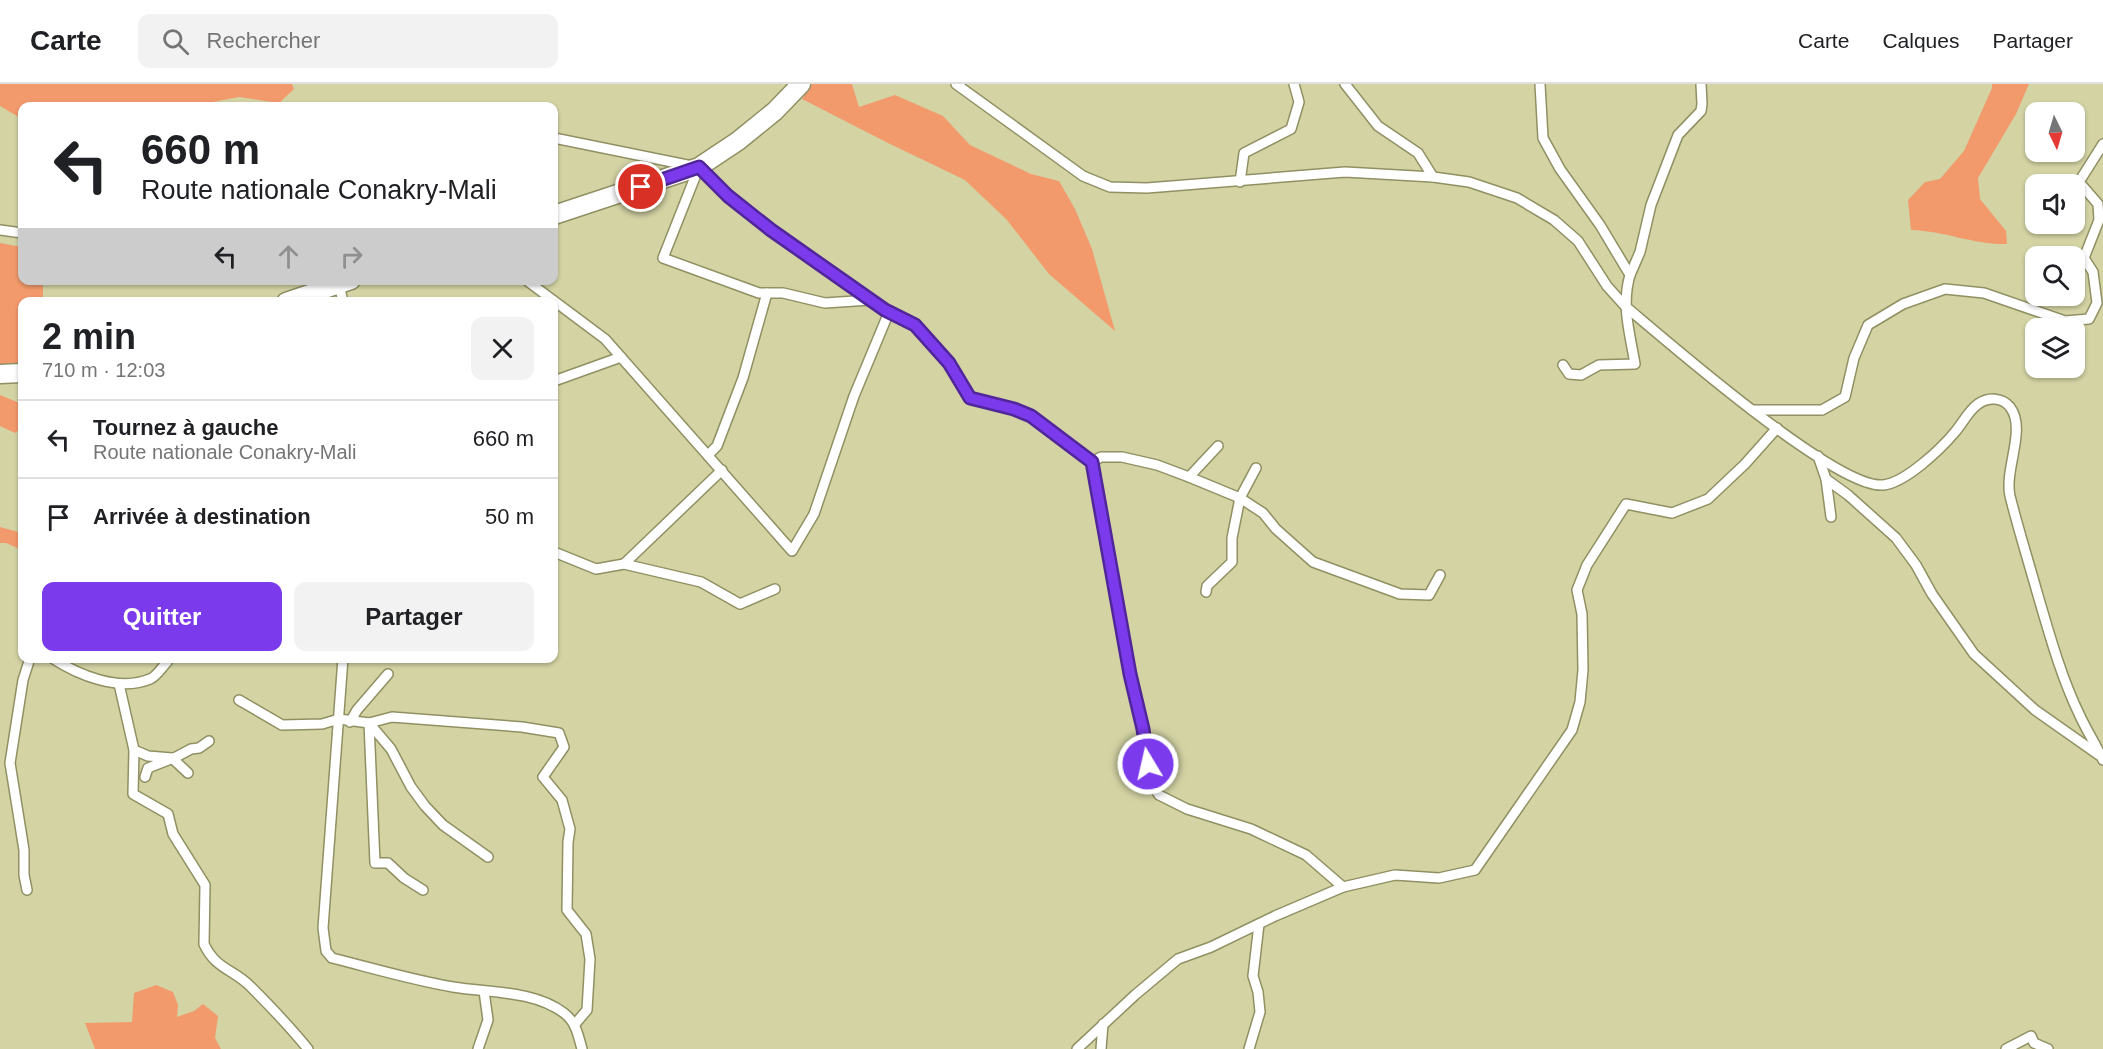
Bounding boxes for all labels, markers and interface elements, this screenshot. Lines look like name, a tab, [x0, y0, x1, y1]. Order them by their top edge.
search box	[138, 14, 558, 68]
text: Carte	[30, 25, 102, 56]
icon: search	[159, 25, 192, 58]
text: Rechercher	[207, 28, 320, 53]
text: Carte	[1798, 29, 1849, 52]
text: Calques	[1882, 29, 1959, 52]
text: Partager	[1992, 29, 2073, 52]
north arrow	[2025, 102, 2085, 162]
map controls	[2025, 102, 2085, 378]
icon: left	[42, 126, 120, 204]
text: 660 m	[141, 126, 260, 173]
pin	[615, 161, 666, 212]
icon: arrive	[624, 170, 657, 203]
button: sound	[2025, 174, 2085, 234]
text: Route nationale Conakry-Mali	[141, 175, 497, 205]
icon: left	[209, 240, 242, 273]
icon: ahead	[272, 240, 305, 273]
icon: right	[335, 240, 368, 273]
button: search	[2025, 246, 2085, 306]
text: 2 min	[42, 316, 136, 357]
button: close	[471, 317, 534, 380]
button: layers	[2025, 318, 2085, 378]
text: 710 m · 12:03	[42, 359, 165, 381]
text: Tournez à gauche	[93, 415, 278, 440]
icon: left	[42, 423, 75, 456]
text: 660 m	[473, 426, 534, 451]
text: Route nationale Conakry-Mali	[93, 441, 356, 463]
icon: arrive	[42, 501, 75, 534]
text: Arrivée à destination	[93, 504, 311, 529]
text: 50 m	[485, 504, 534, 529]
button: Quitter	[42, 582, 282, 651]
button: Partager	[294, 582, 534, 651]
position arrow	[1116, 732, 1180, 796]

